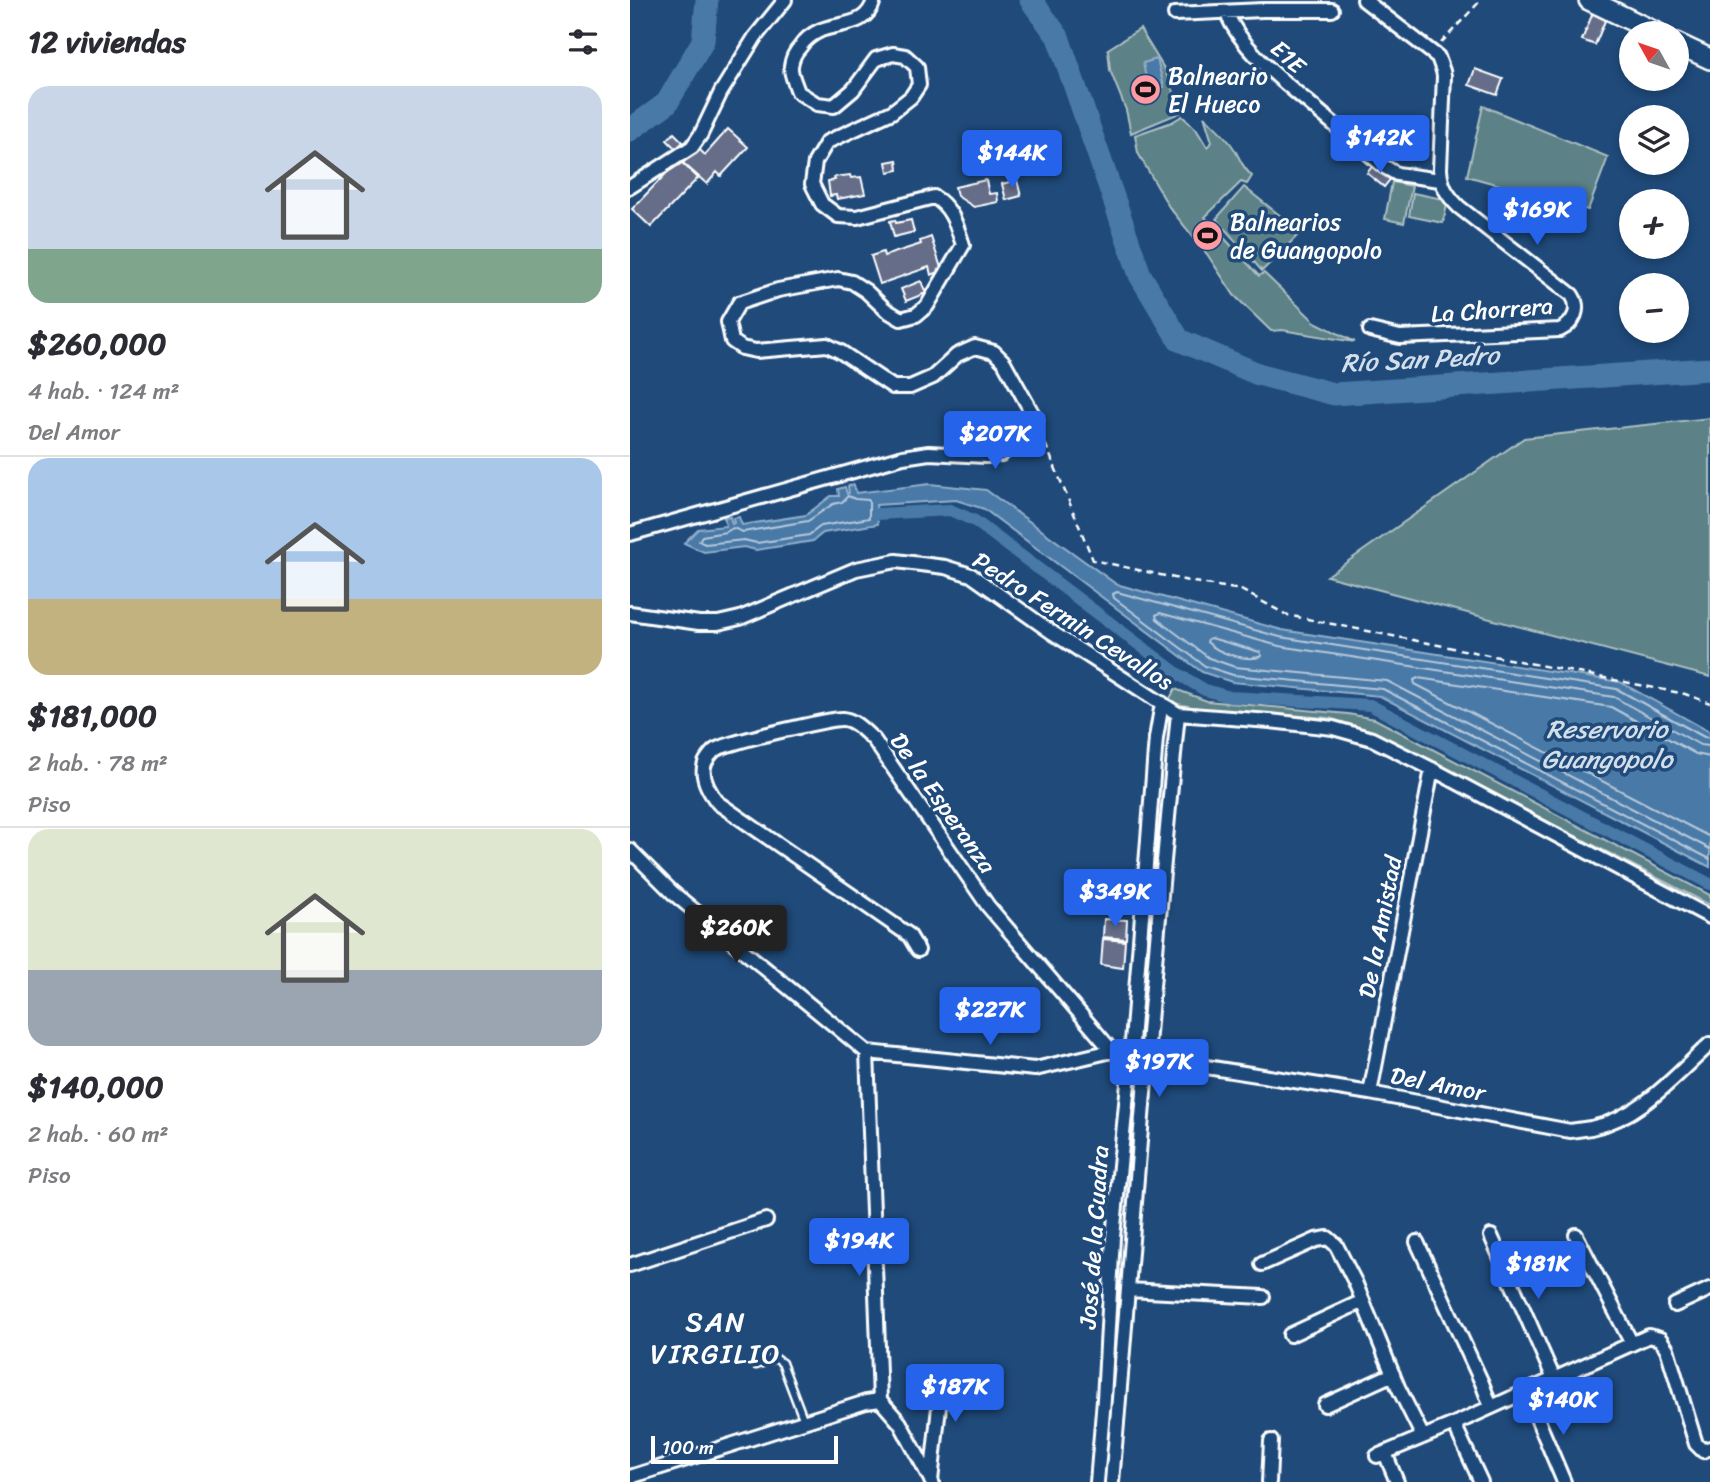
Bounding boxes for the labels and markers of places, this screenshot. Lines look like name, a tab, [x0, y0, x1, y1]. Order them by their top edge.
place label: Balneario El Hueco	[1168, 55, 1268, 125]
sports icon: Balneario El Hueco	[1128, 73, 1162, 107]
pin: $142K	[1331, 116, 1429, 175]
pin: $144K	[963, 130, 1061, 190]
pin: $169K	[1488, 188, 1586, 247]
place label: Balnearios de Guangopolo	[1230, 201, 1382, 271]
sports icon: Balnearios de Guangopolo	[1190, 219, 1224, 253]
pin: $207K	[946, 412, 1044, 471]
pin: $349K	[1066, 870, 1164, 929]
pin: $260K	[687, 906, 785, 965]
pin: $227K	[941, 988, 1039, 1047]
pin: $197K	[1110, 1040, 1208, 1099]
pin: $194K	[810, 1218, 908, 1278]
pin: $181K	[1489, 1242, 1587, 1301]
pin: $187K	[906, 1364, 1004, 1424]
pin: $140K	[1514, 1378, 1612, 1437]

